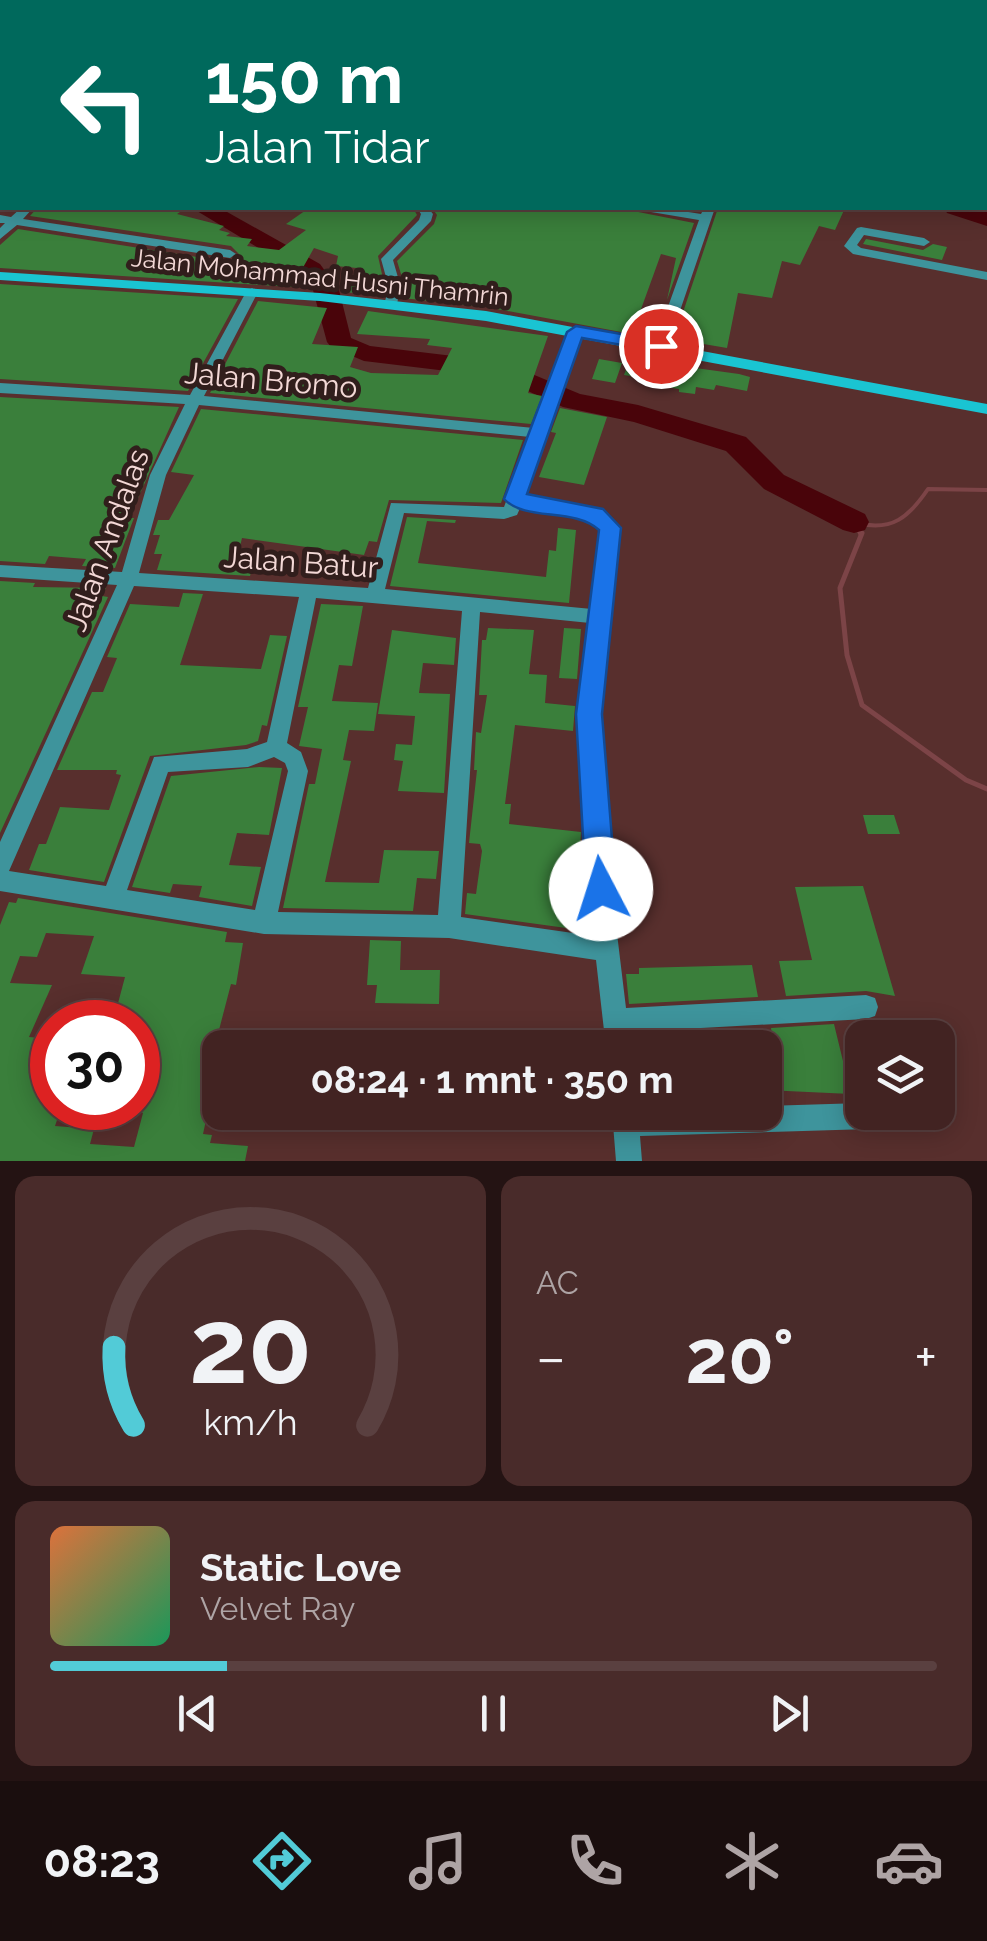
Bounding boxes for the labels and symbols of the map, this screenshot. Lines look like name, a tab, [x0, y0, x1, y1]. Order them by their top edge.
street label: Jalan Mohammad Husni Thamrin	[130, 242, 510, 312]
pin	[619, 304, 704, 389]
street label: Jalan Bromo	[183, 355, 359, 405]
street label: Jalan Andalas	[58, 444, 156, 636]
street label: Jalan Batur	[223, 539, 380, 585]
position arrow	[549, 837, 653, 941]
speed limit sign: 30	[30, 1000, 160, 1130]

